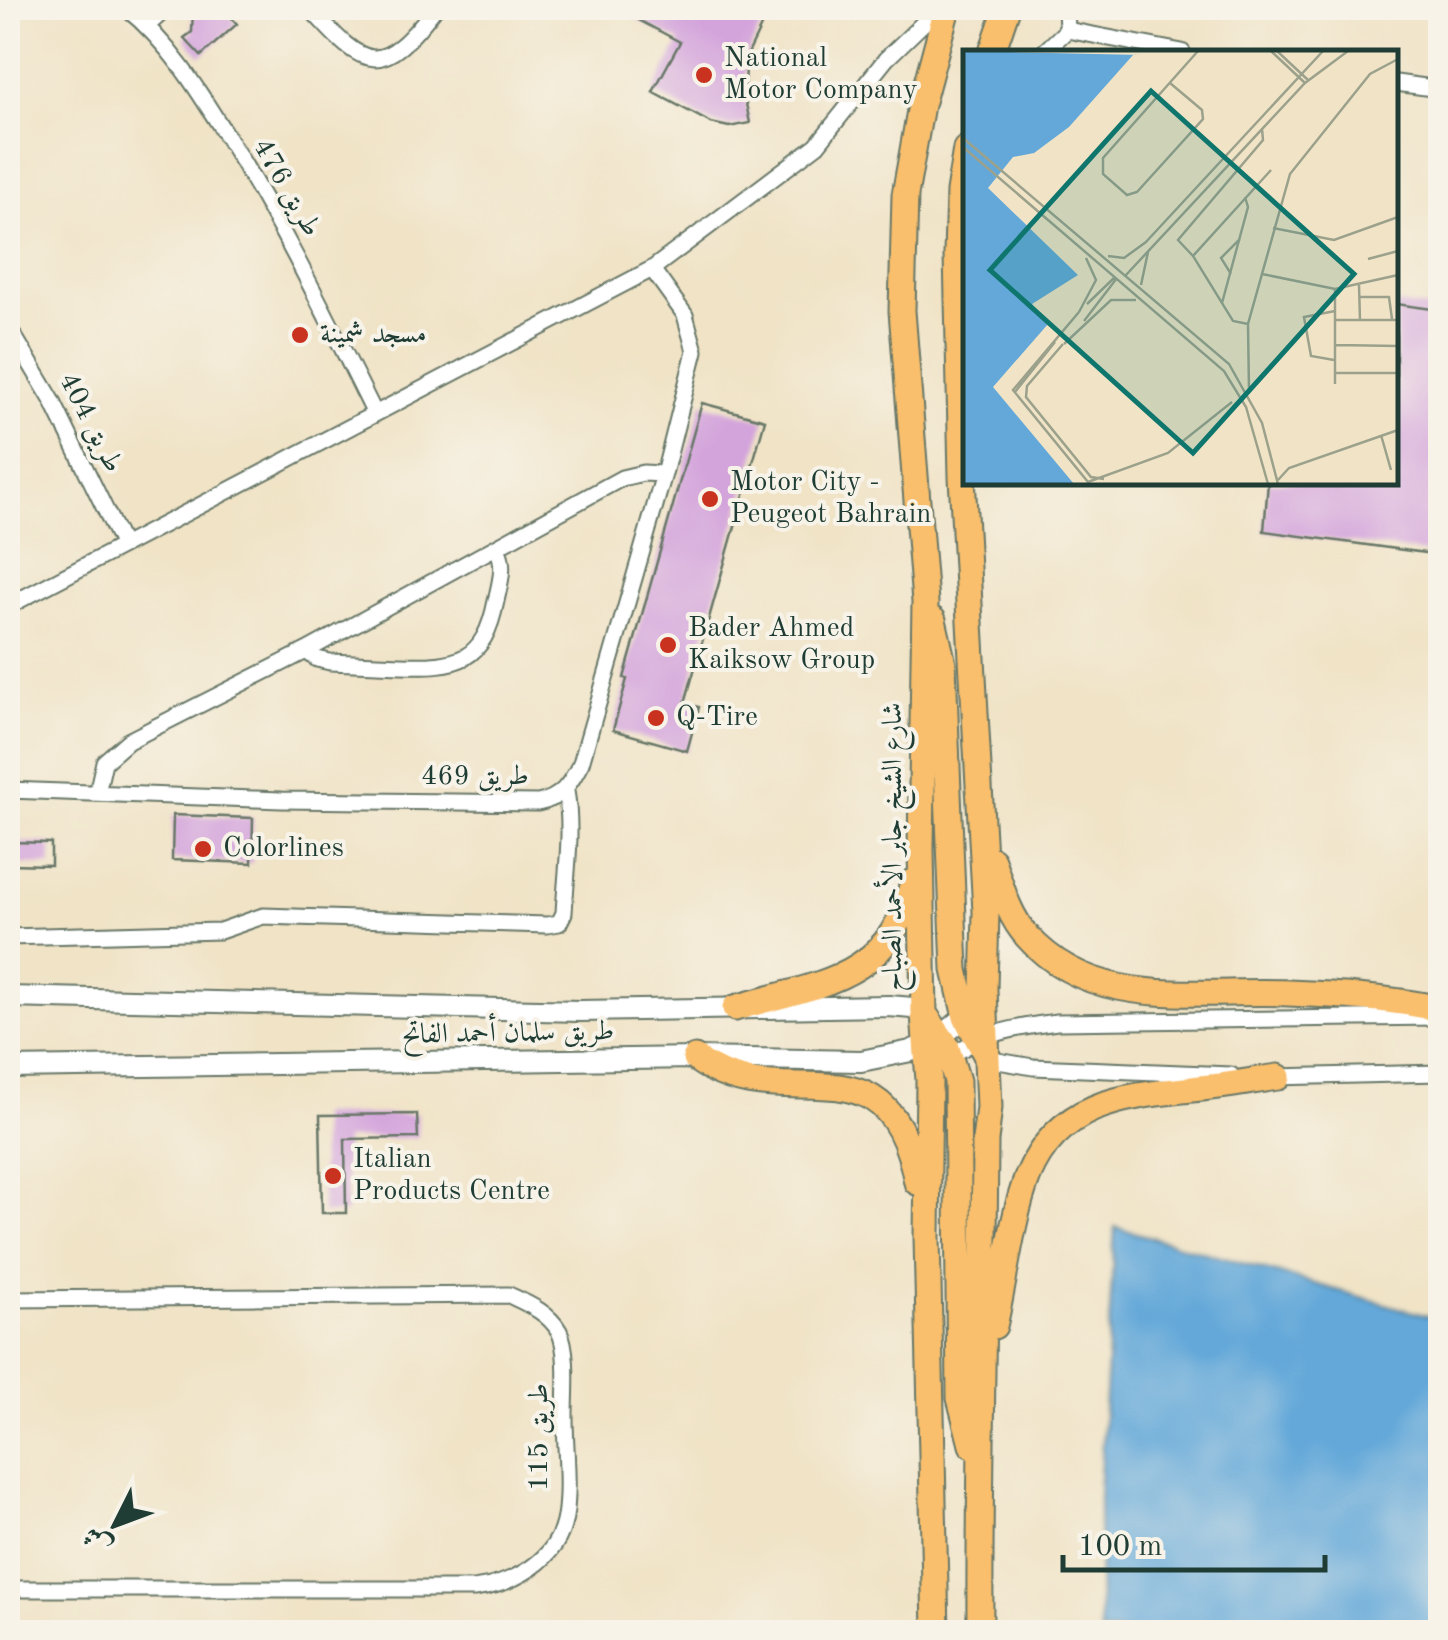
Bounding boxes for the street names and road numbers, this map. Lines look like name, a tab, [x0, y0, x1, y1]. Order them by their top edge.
street label: طريق 476	[246, 134, 325, 242]
street label: طريق 404	[52, 369, 127, 478]
street label: شارع الشيخ جابر الأحمد الصباح	[873, 703, 917, 991]
street label: طريق 469	[421, 763, 529, 792]
street label: طريق سلمان أحمد الفاتح	[401, 1010, 615, 1058]
street label: طريق 115	[526, 1383, 555, 1491]

